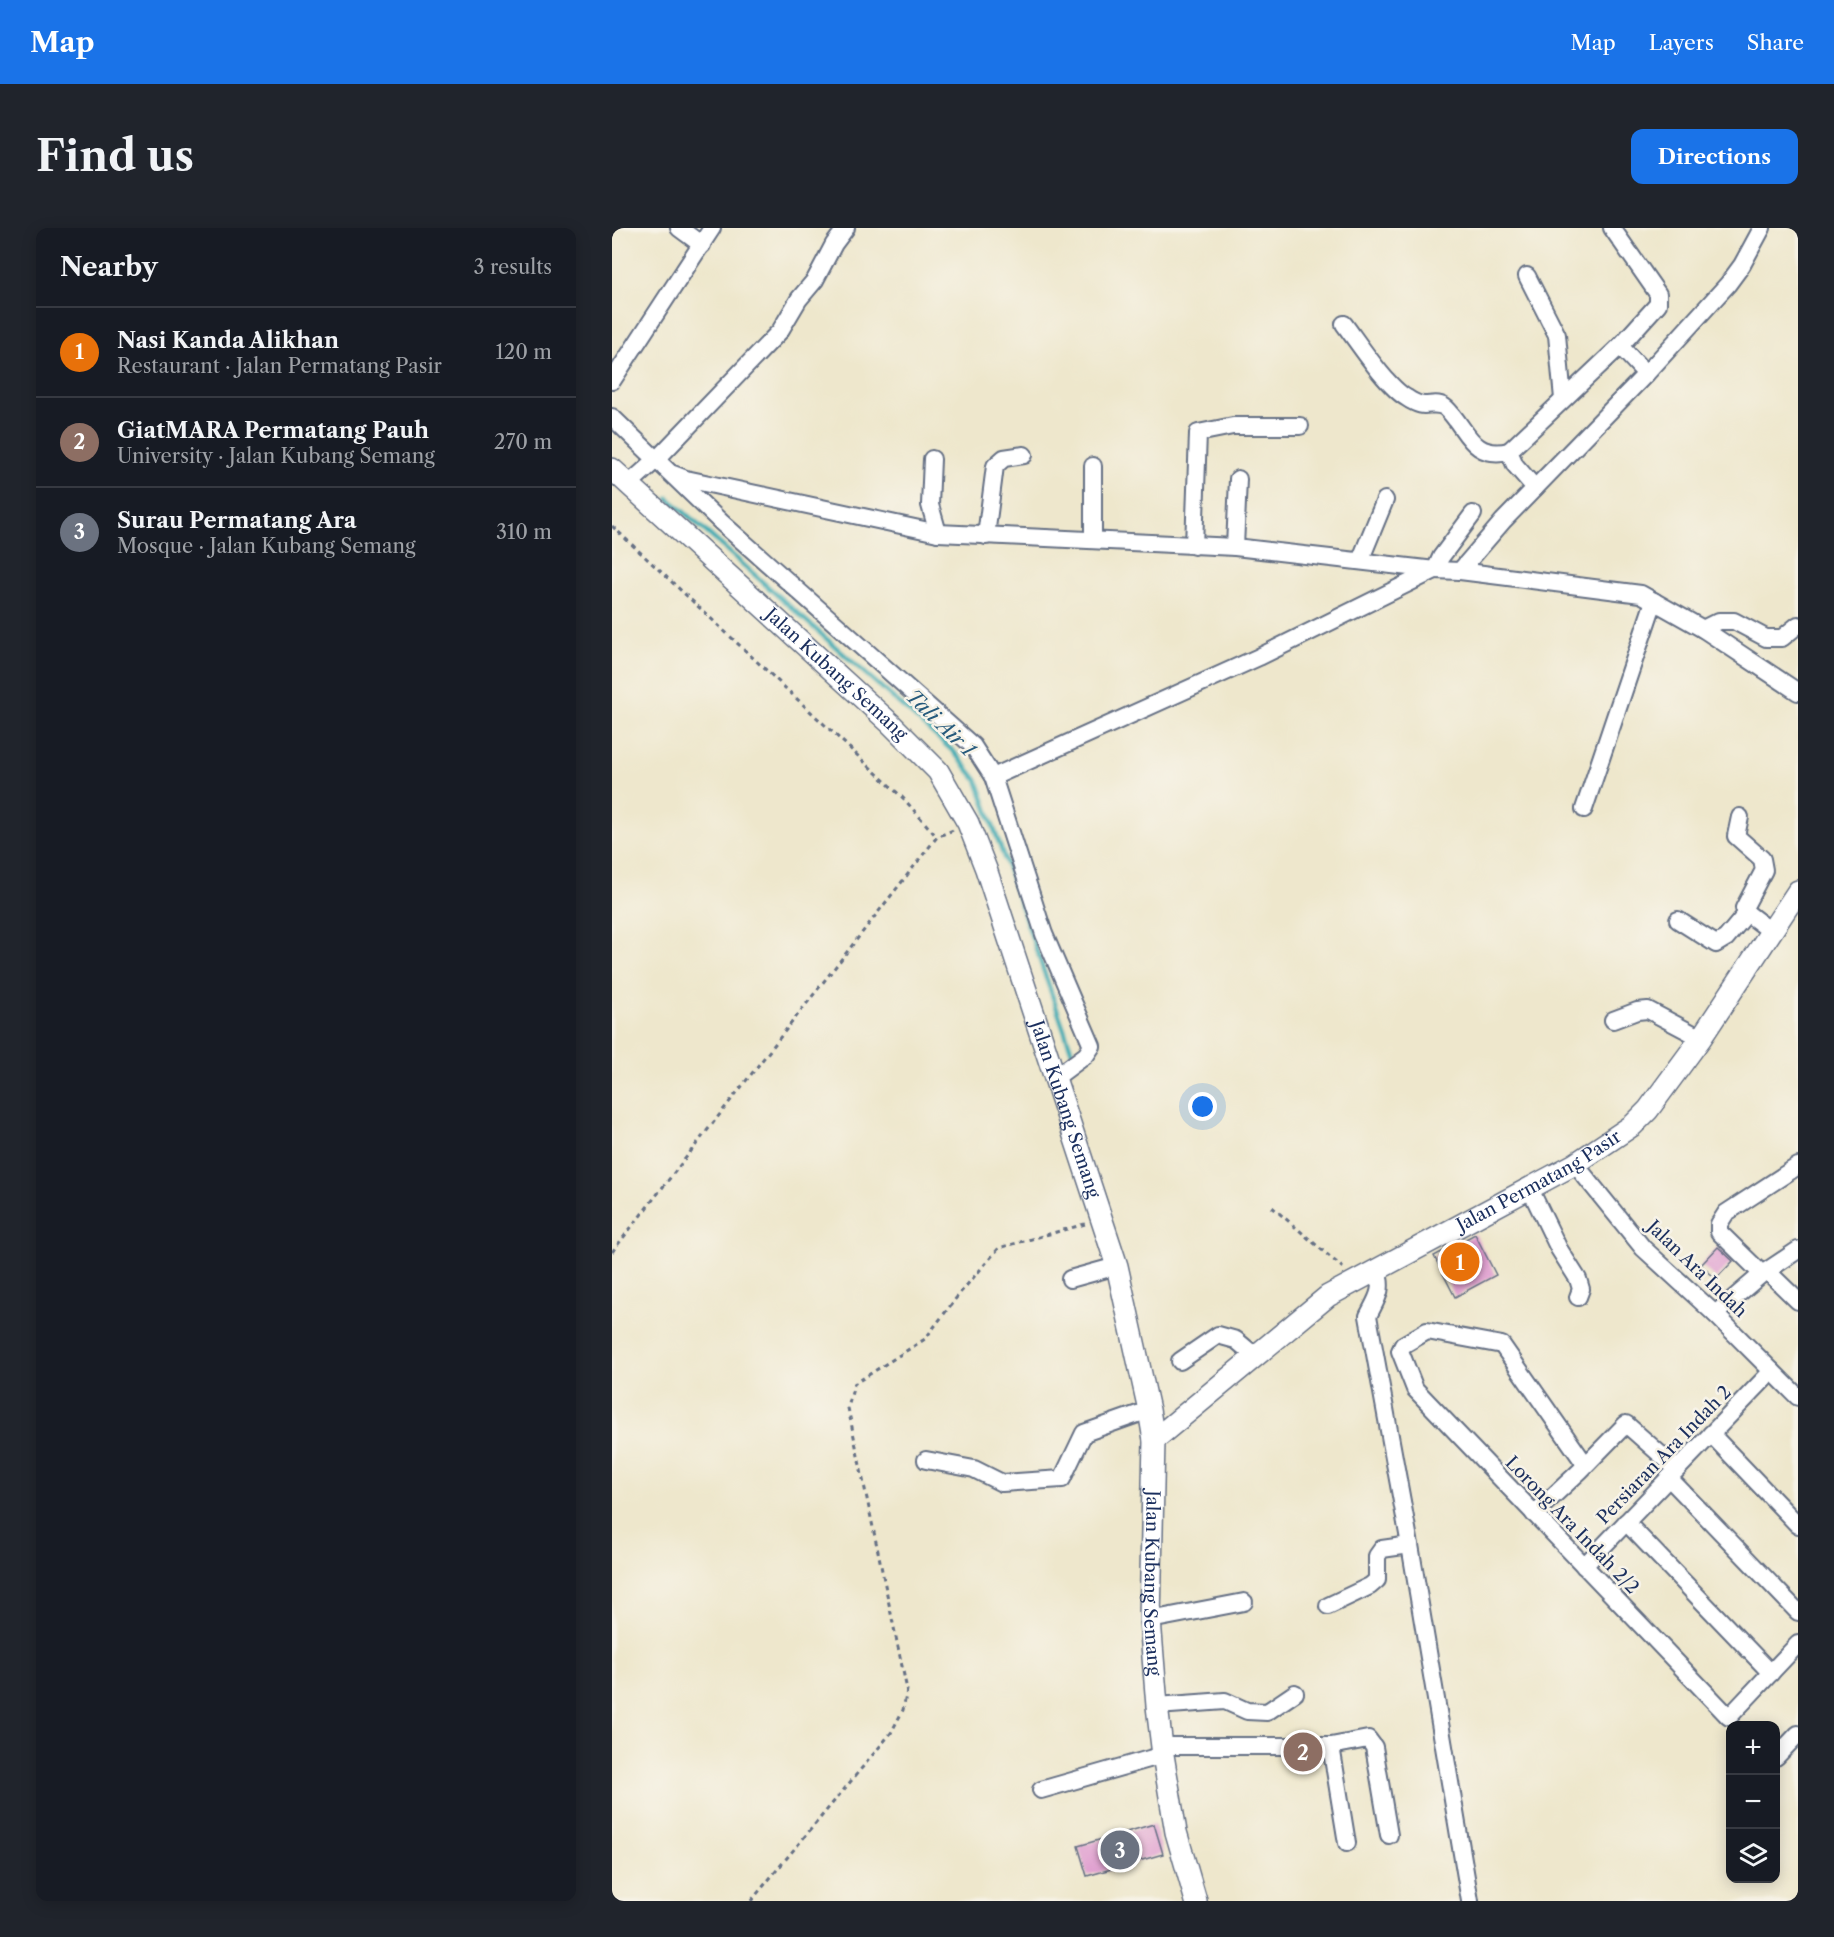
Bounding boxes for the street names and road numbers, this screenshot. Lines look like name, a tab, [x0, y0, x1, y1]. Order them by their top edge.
street label: Jalan Kubang Semang	[758, 601, 912, 745]
street label: Jalan Kubang Semang	[1025, 1015, 1105, 1201]
street label: Jalan Permatang Pasir	[1450, 1125, 1625, 1238]
street label: Jalan Ara Indah	[1640, 1214, 1752, 1322]
street label: Persiaran Ara Indah 2	[1592, 1381, 1736, 1529]
street label: Lorong Ara Indah 2/2	[1501, 1452, 1643, 1598]
street label: Jalan Kubang Semang	[1139, 1487, 1166, 1677]

